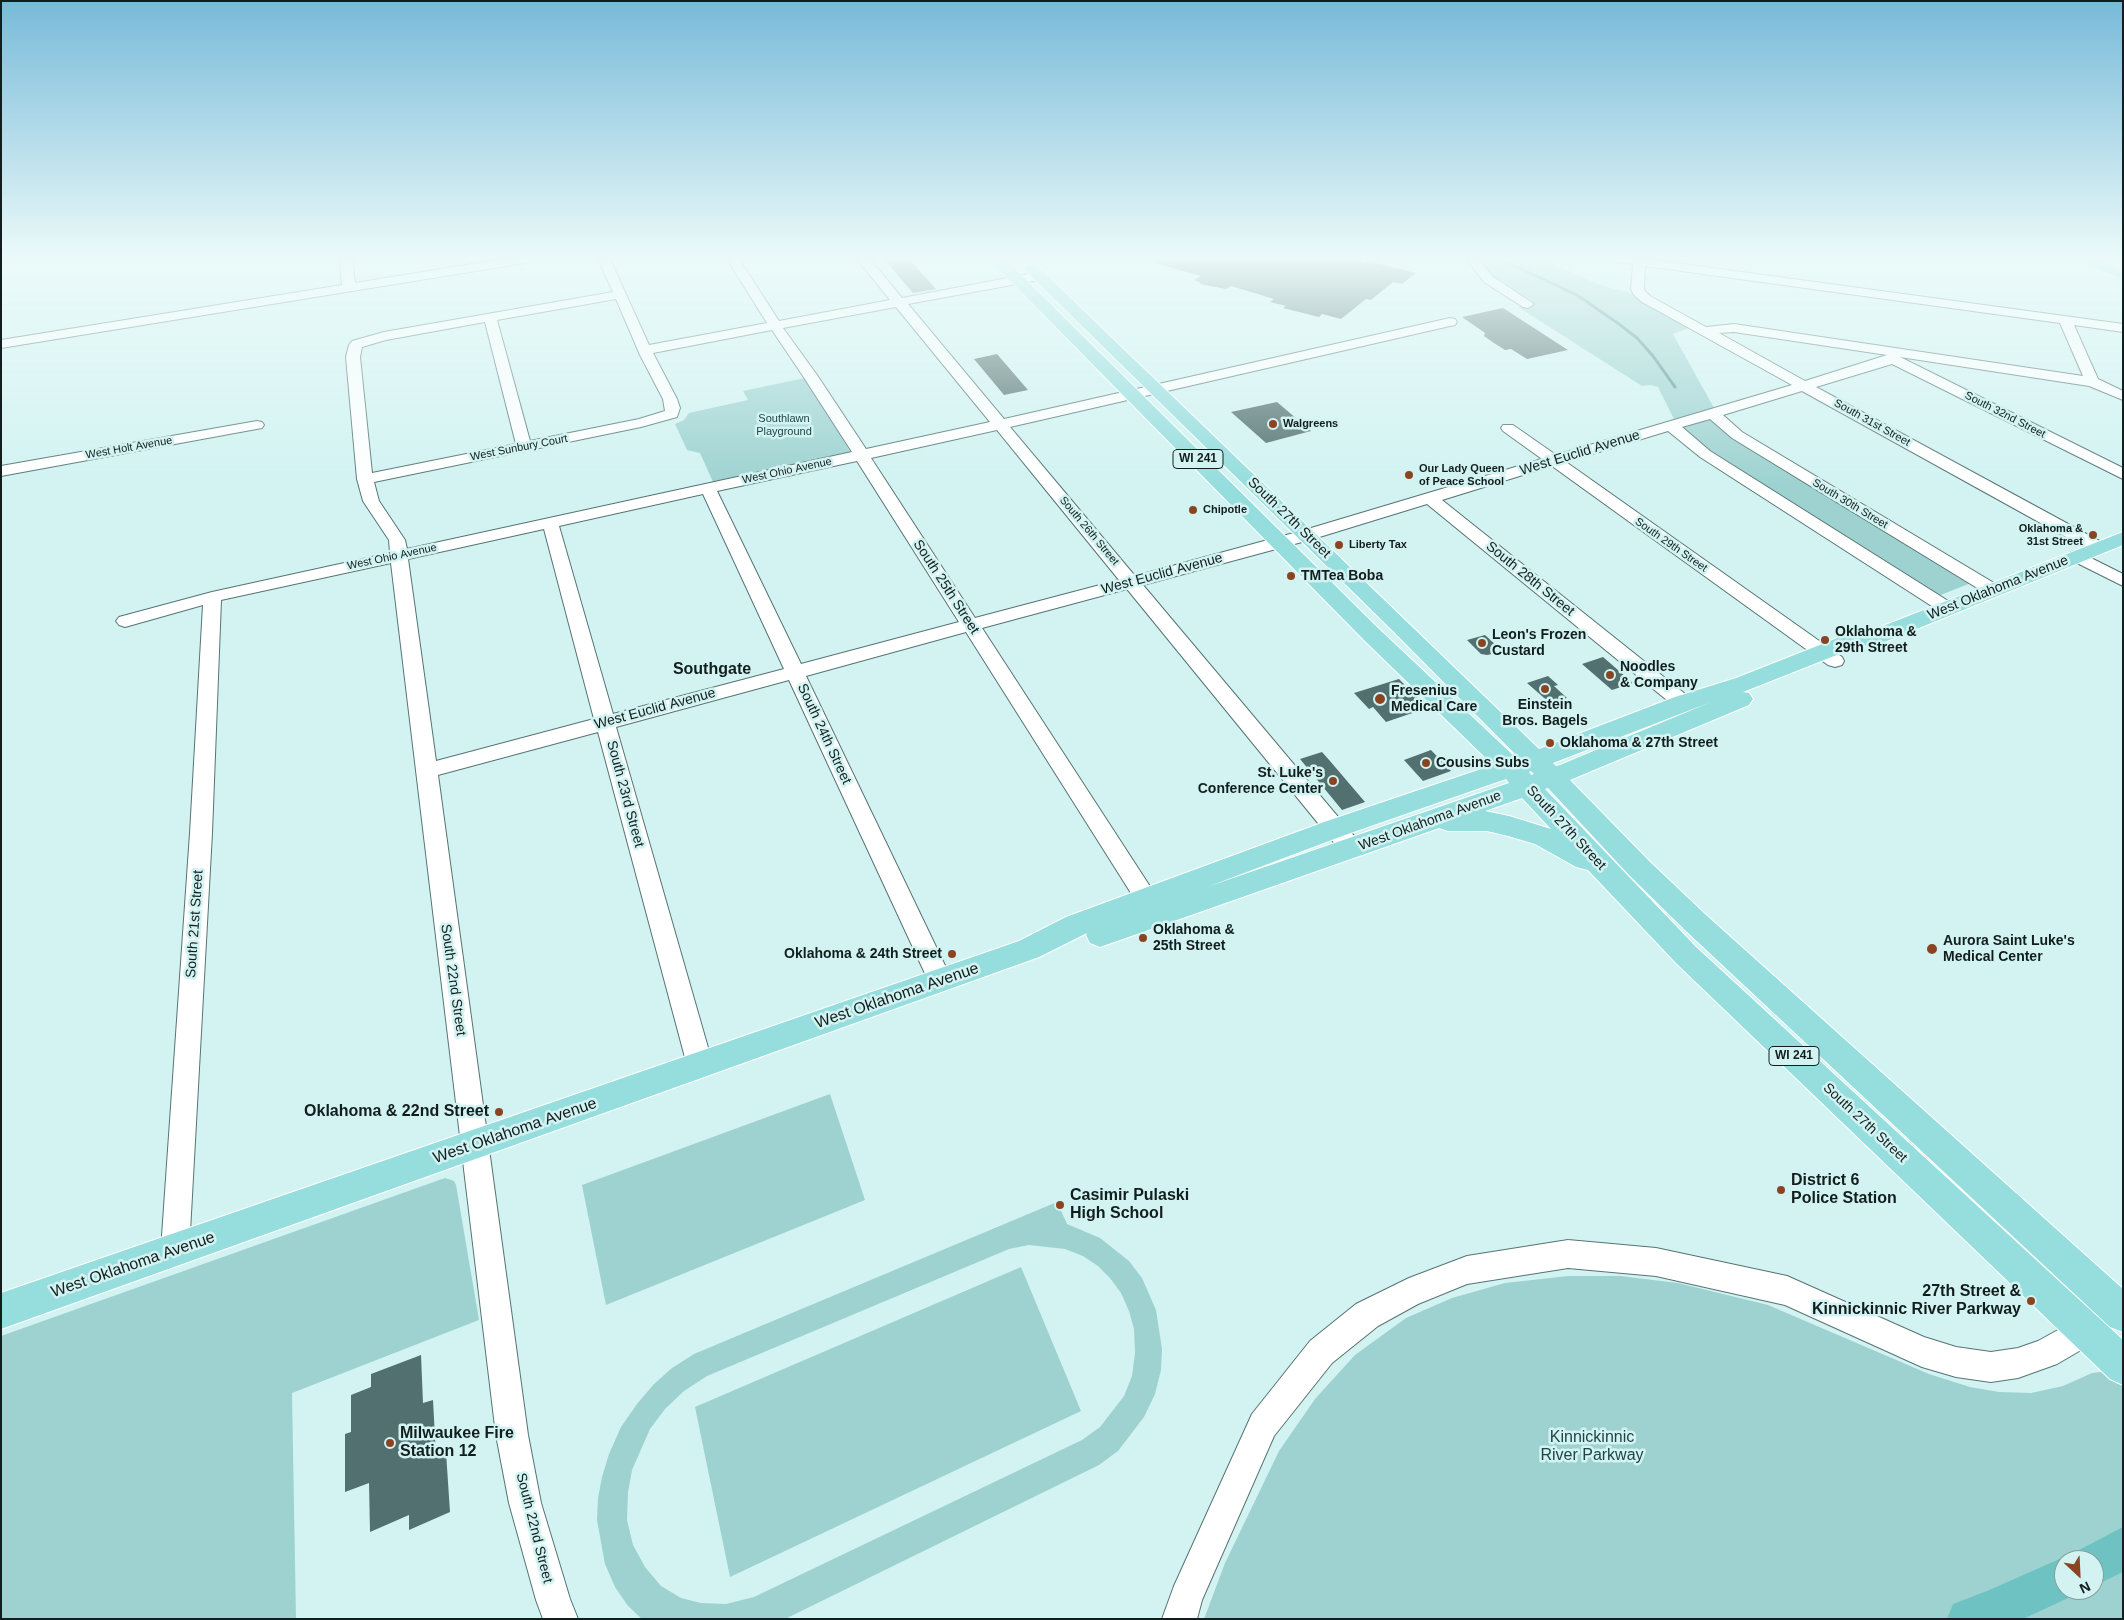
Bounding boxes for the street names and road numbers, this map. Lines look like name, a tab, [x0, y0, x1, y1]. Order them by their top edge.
street label: South 32nd Street	[1962, 389, 2048, 441]
street label: South 31st Street	[1832, 397, 1912, 449]
street label: West Euclid Avenue	[1518, 427, 1642, 479]
street label: West Sunbury Court	[469, 432, 569, 464]
street label: West Holt Avenue	[85, 434, 173, 462]
road number: WI 241	[1173, 449, 1223, 468]
street label: West Ohio Avenue	[741, 455, 833, 487]
street label: South 27th Street	[1244, 474, 1334, 562]
street label: South 30th Street	[1810, 476, 1890, 532]
street label: South 26th Street	[1056, 494, 1122, 568]
street label: South 29th Street	[1632, 515, 1710, 575]
street label: South 25th Street	[909, 537, 983, 637]
street label: South 28th Street	[1482, 538, 1578, 620]
street label: West Ohio Avenue	[346, 541, 438, 573]
street label: West Euclid Avenue	[1100, 550, 1224, 598]
street label: West Oklahoma Avenue	[1925, 552, 2071, 624]
street label: South 24th Street	[793, 681, 855, 787]
street label: West Euclid Avenue	[593, 685, 717, 733]
street label: South 23rd Street	[603, 739, 647, 849]
street label: South 27th Street	[1523, 782, 1609, 874]
street label: West Oklahoma Avenue	[1356, 787, 1504, 855]
street label: South 21st Street	[183, 869, 207, 979]
street label: South 22nd Street	[437, 923, 469, 1037]
street label: West Oklahoma Avenue	[813, 959, 981, 1033]
road number: WI 241	[1769, 1046, 1819, 1066]
street label: South 27th Street	[1819, 1080, 1911, 1166]
street label: West Oklahoma Avenue	[431, 1094, 599, 1168]
street label: West Oklahoma Avenue	[49, 1228, 217, 1302]
street label: South 22nd Street	[512, 1471, 556, 1585]

